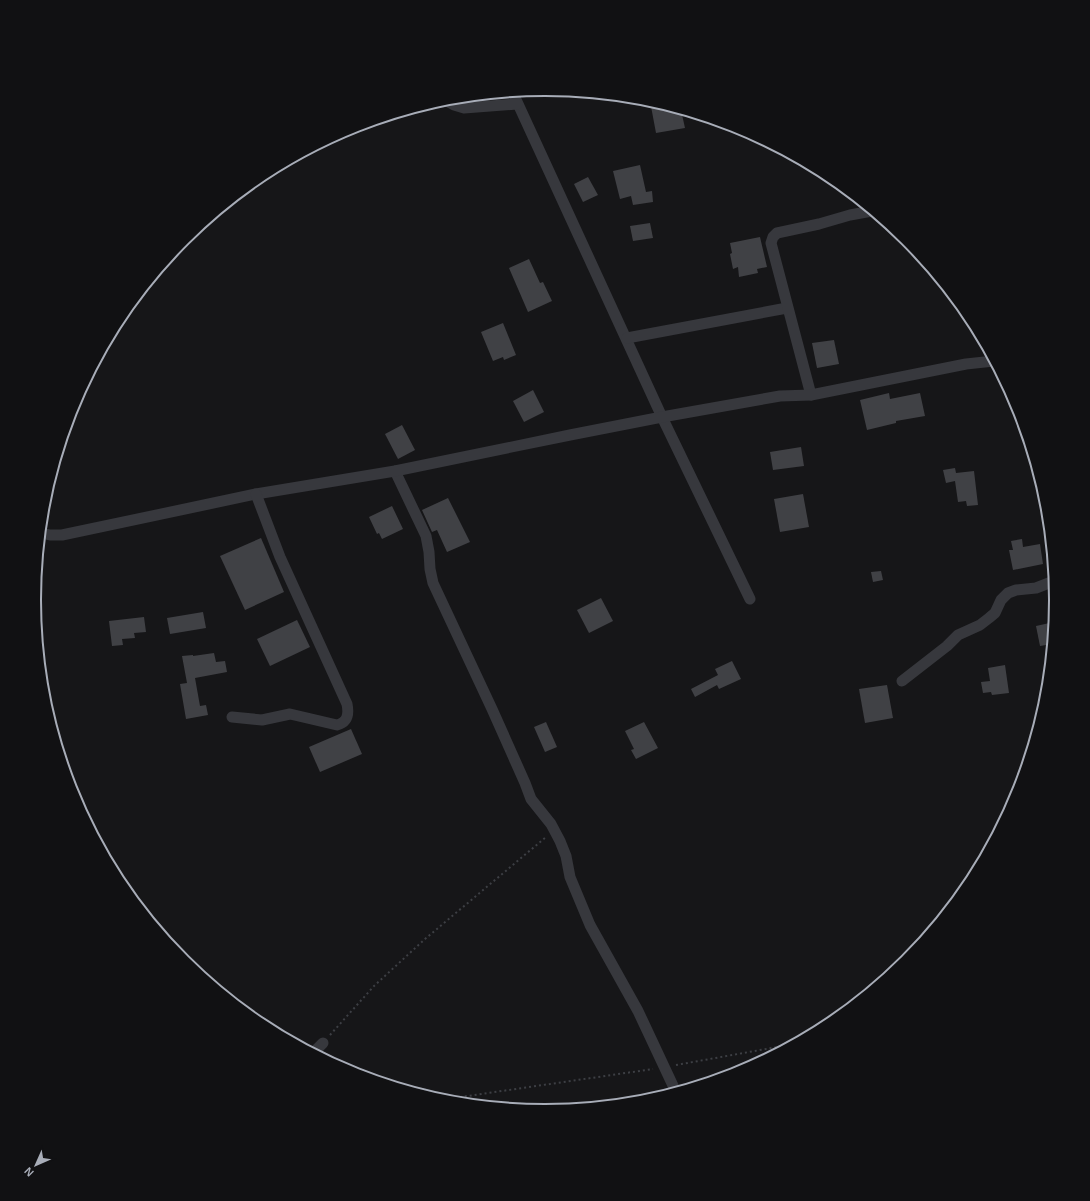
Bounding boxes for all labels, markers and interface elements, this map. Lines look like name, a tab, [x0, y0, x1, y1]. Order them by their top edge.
north arrow	[16, 1145, 56, 1185]
text: N	[22, 1165, 36, 1179]

